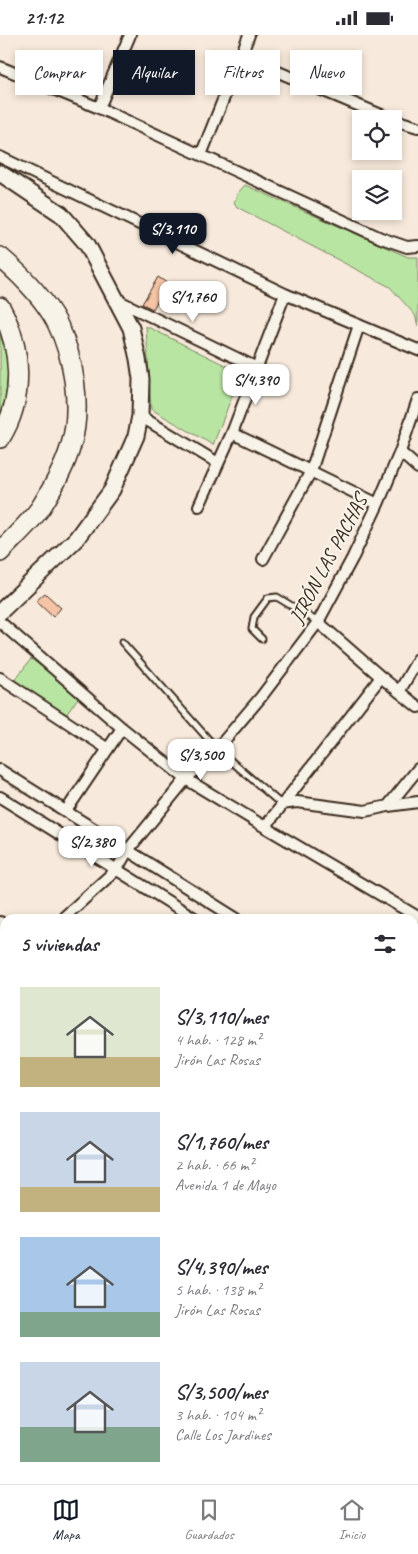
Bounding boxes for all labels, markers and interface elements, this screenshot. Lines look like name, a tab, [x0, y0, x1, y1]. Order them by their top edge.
text: 21:12	[25, 6, 63, 30]
chip: Comprar	[15, 50, 103, 95]
chip: Alquilar	[113, 50, 195, 95]
chip: Filtros	[205, 50, 280, 95]
chip: Nuevo	[290, 50, 362, 95]
map controls	[352, 110, 402, 220]
button: locate	[352, 110, 402, 160]
button: layers	[352, 170, 402, 220]
pin: S/3,110	[127, 213, 219, 255]
text: S/3,110	[150, 219, 196, 239]
pin: S/1,760	[147, 281, 239, 323]
text: S/1,760	[170, 287, 216, 307]
pin: S/4,390	[210, 363, 302, 406]
text: S/4,390	[234, 370, 278, 390]
street label: JIRÓN LAS PACHAS	[283, 487, 374, 628]
pin: S/3,500	[155, 739, 247, 781]
text: S/3,500	[179, 745, 223, 765]
pin: S/2,380	[46, 825, 138, 868]
text: S/2,380	[69, 832, 115, 852]
icon: filters	[371, 930, 399, 958]
text: 5 viviendas	[20, 931, 98, 957]
text: S/3,110/mes	[175, 1004, 268, 1030]
icon: home	[60, 1007, 120, 1067]
text: 4 hab. · 128 m²	[175, 1030, 261, 1050]
text: Jirón Las Rosas	[175, 1050, 260, 1070]
text: S/1,760/mes	[175, 1129, 268, 1155]
icon: home	[60, 1132, 120, 1192]
text: 2 hab. · 66 m²	[175, 1155, 254, 1175]
text: Avenida 1 de Mayo	[175, 1175, 276, 1195]
text: S/4,390/mes	[175, 1254, 267, 1280]
icon: home	[60, 1257, 120, 1317]
text: 5 hab. · 138 m²	[175, 1280, 261, 1300]
text: Jirón Las Rosas	[175, 1300, 260, 1320]
text: S/3,500/mes	[175, 1379, 267, 1405]
icon: home	[60, 1382, 120, 1442]
text: 3 hab. · 104 m²	[175, 1405, 261, 1425]
text: Calle Los Jardines	[175, 1425, 271, 1445]
tab: Mapa	[52, 1496, 80, 1543]
tab: Guardados	[184, 1496, 234, 1543]
tab: Inicio	[338, 1496, 366, 1543]

